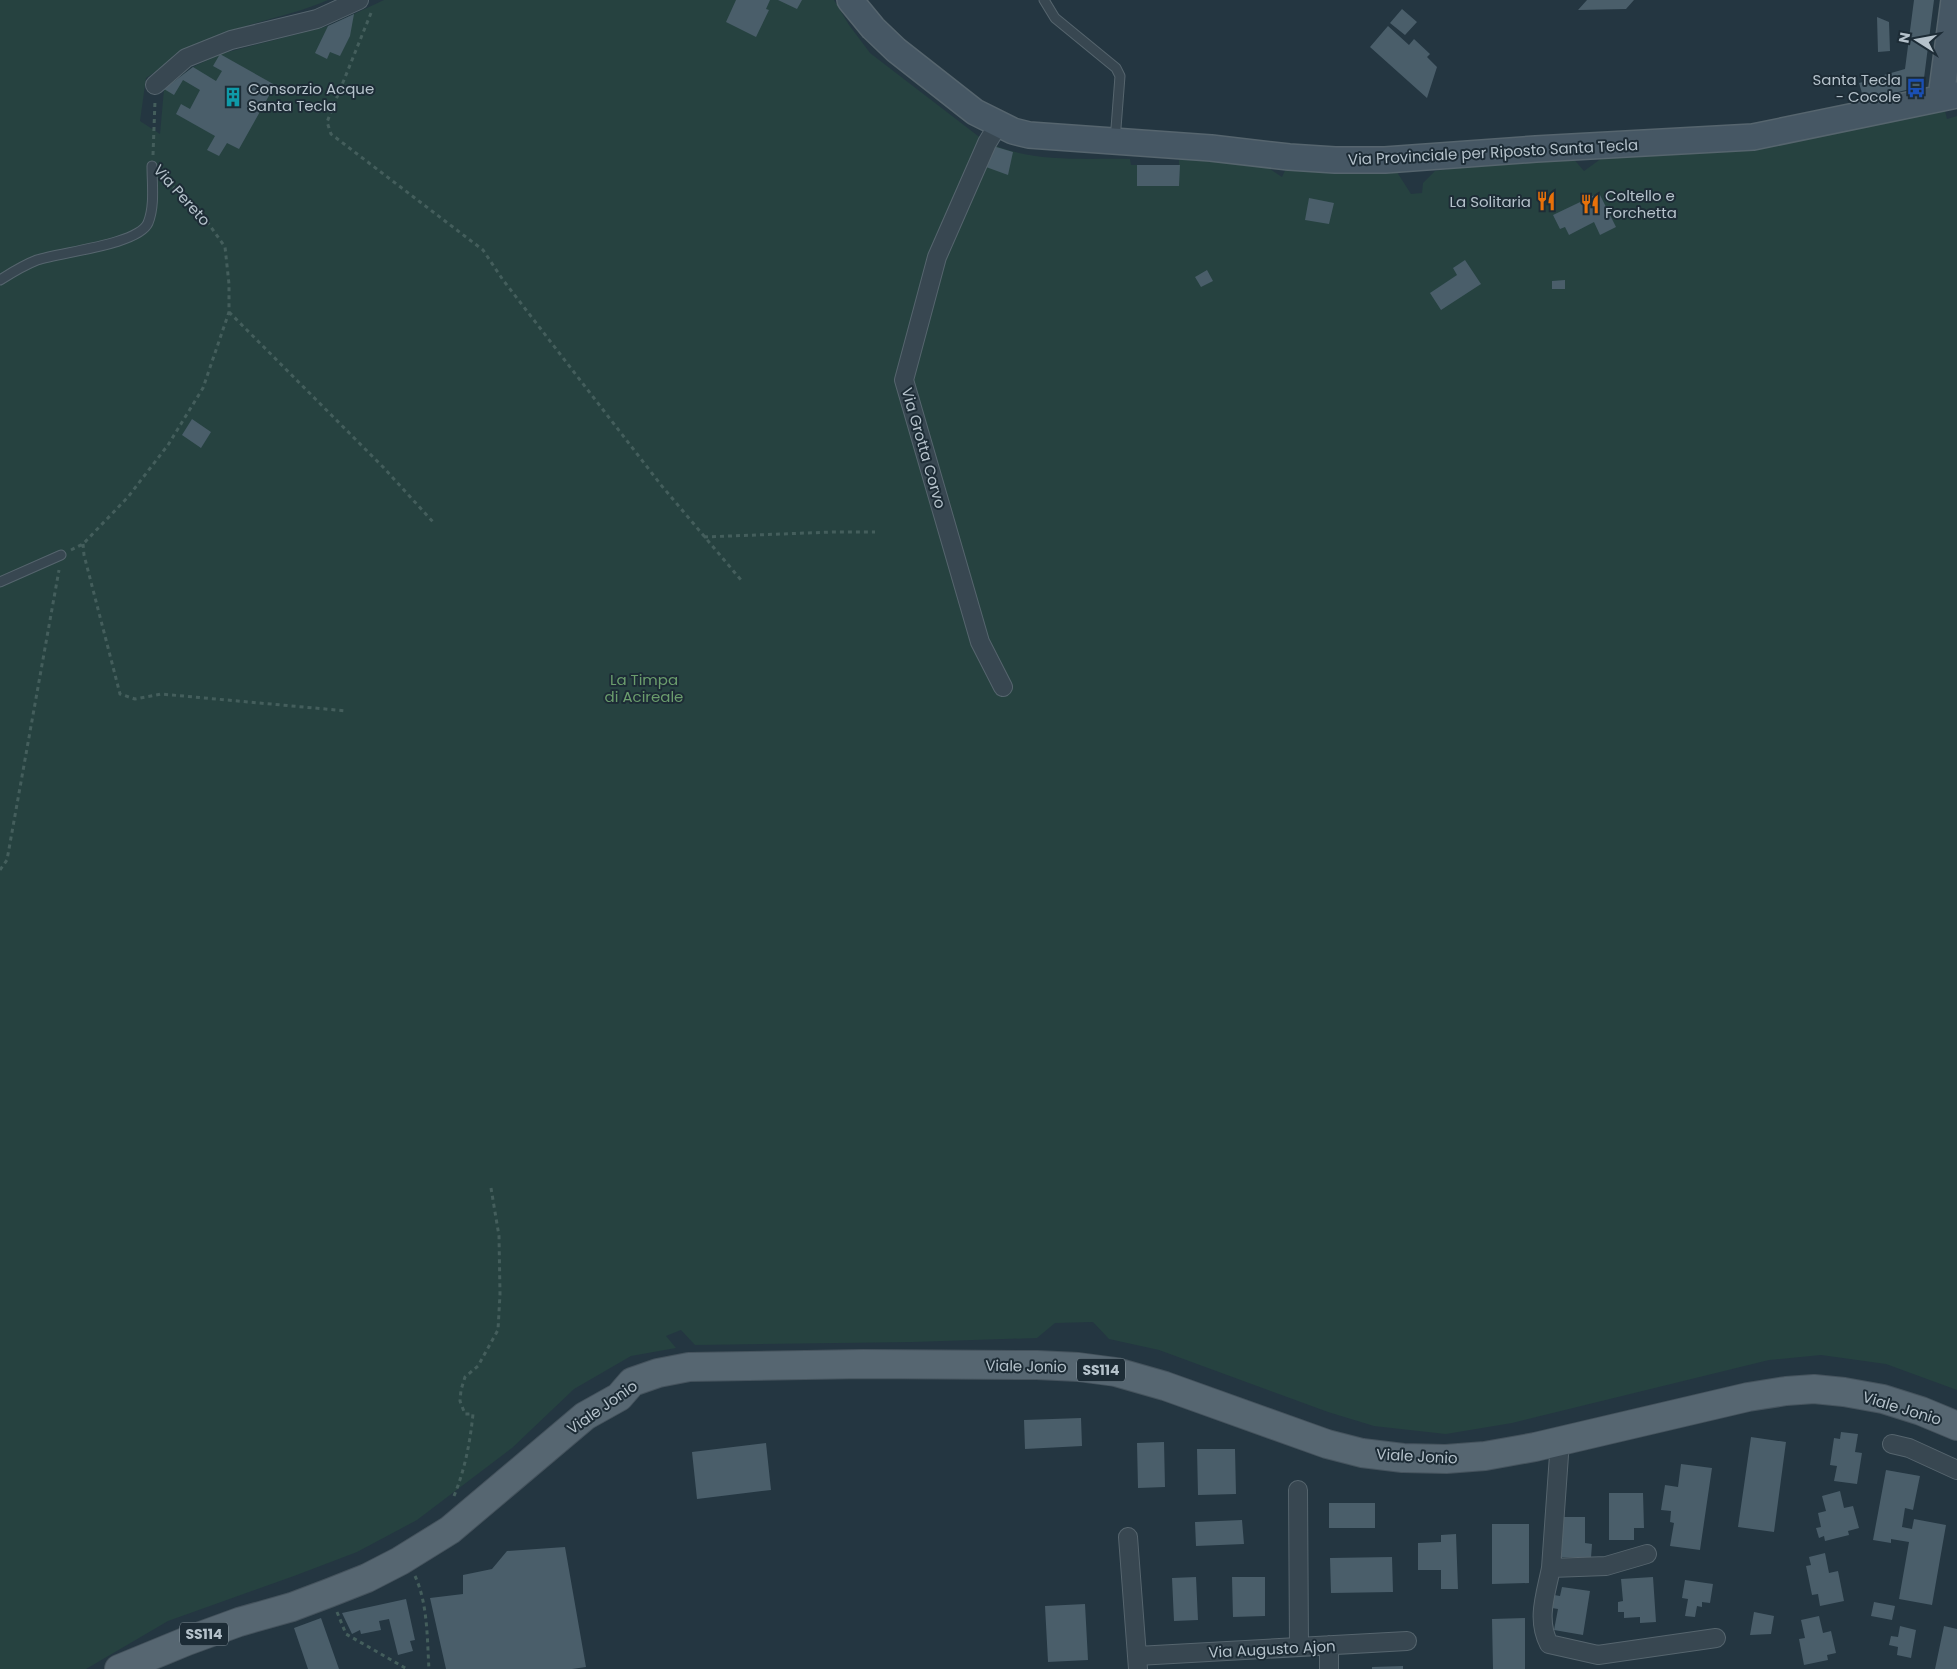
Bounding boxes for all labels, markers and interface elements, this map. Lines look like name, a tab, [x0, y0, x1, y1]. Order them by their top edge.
north arrow	[1892, 15, 1942, 65]
text: N	[1893, 30, 1915, 45]
place label: Santa Tecla - Cocole	[1812, 69, 1901, 107]
bus stop icon: Santa Tecla - Cocole	[1905, 77, 1927, 99]
place label: Consorzio Acque Santa Tecla	[248, 78, 374, 116]
building icon: Consorzio Acque Santa Tecla	[222, 86, 244, 108]
street label: Via Provinciale per Riposto Santa Tecla	[1347, 134, 1639, 170]
street label: Via Pereto	[149, 160, 215, 230]
place label: Coltello e Forchetta	[1605, 185, 1677, 223]
restaurant icon: La Solitaria	[1535, 190, 1557, 212]
place label: La Solitaria	[1450, 191, 1531, 212]
restaurant icon: Coltello e Forchetta	[1579, 193, 1601, 215]
street label: Via Grotta Corvo	[897, 385, 951, 511]
park label: La Timpa di Acireale	[605, 669, 683, 707]
street label: Viale Jonio	[985, 1355, 1067, 1377]
road number: SS114	[1077, 1358, 1125, 1382]
street label: Viale Jonio	[563, 1375, 641, 1439]
street label: Viale Jonio	[1860, 1386, 1944, 1430]
street label: Viale Jonio	[1376, 1443, 1458, 1469]
road number: SS114	[180, 1622, 228, 1646]
street label: Via Augusto Ajon	[1208, 1635, 1336, 1663]

